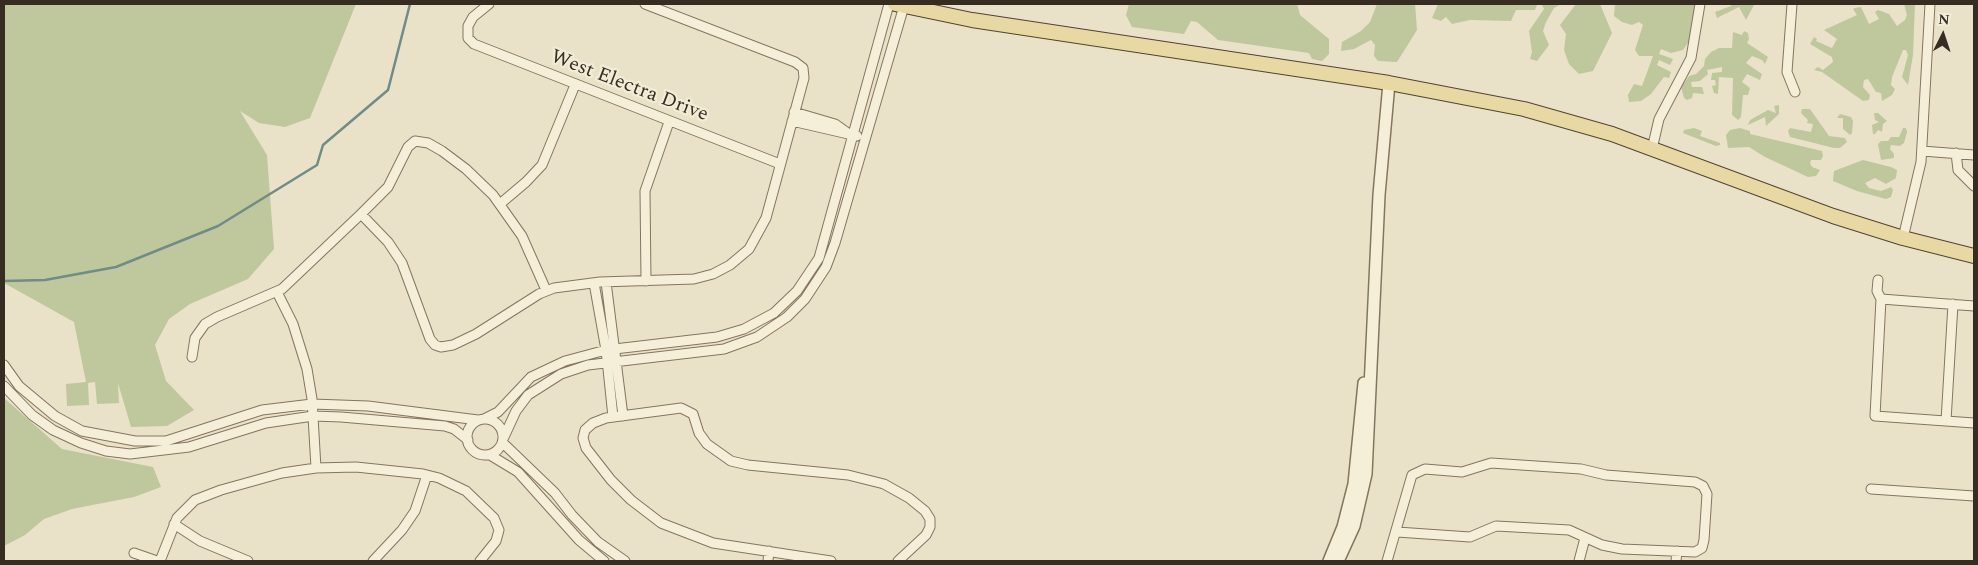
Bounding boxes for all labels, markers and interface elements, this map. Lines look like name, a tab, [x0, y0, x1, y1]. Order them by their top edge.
text: N	[1938, 9, 1951, 30]
north arrow	[1918, 10, 1968, 60]
street label: West Electra Drive	[547, 46, 711, 128]

